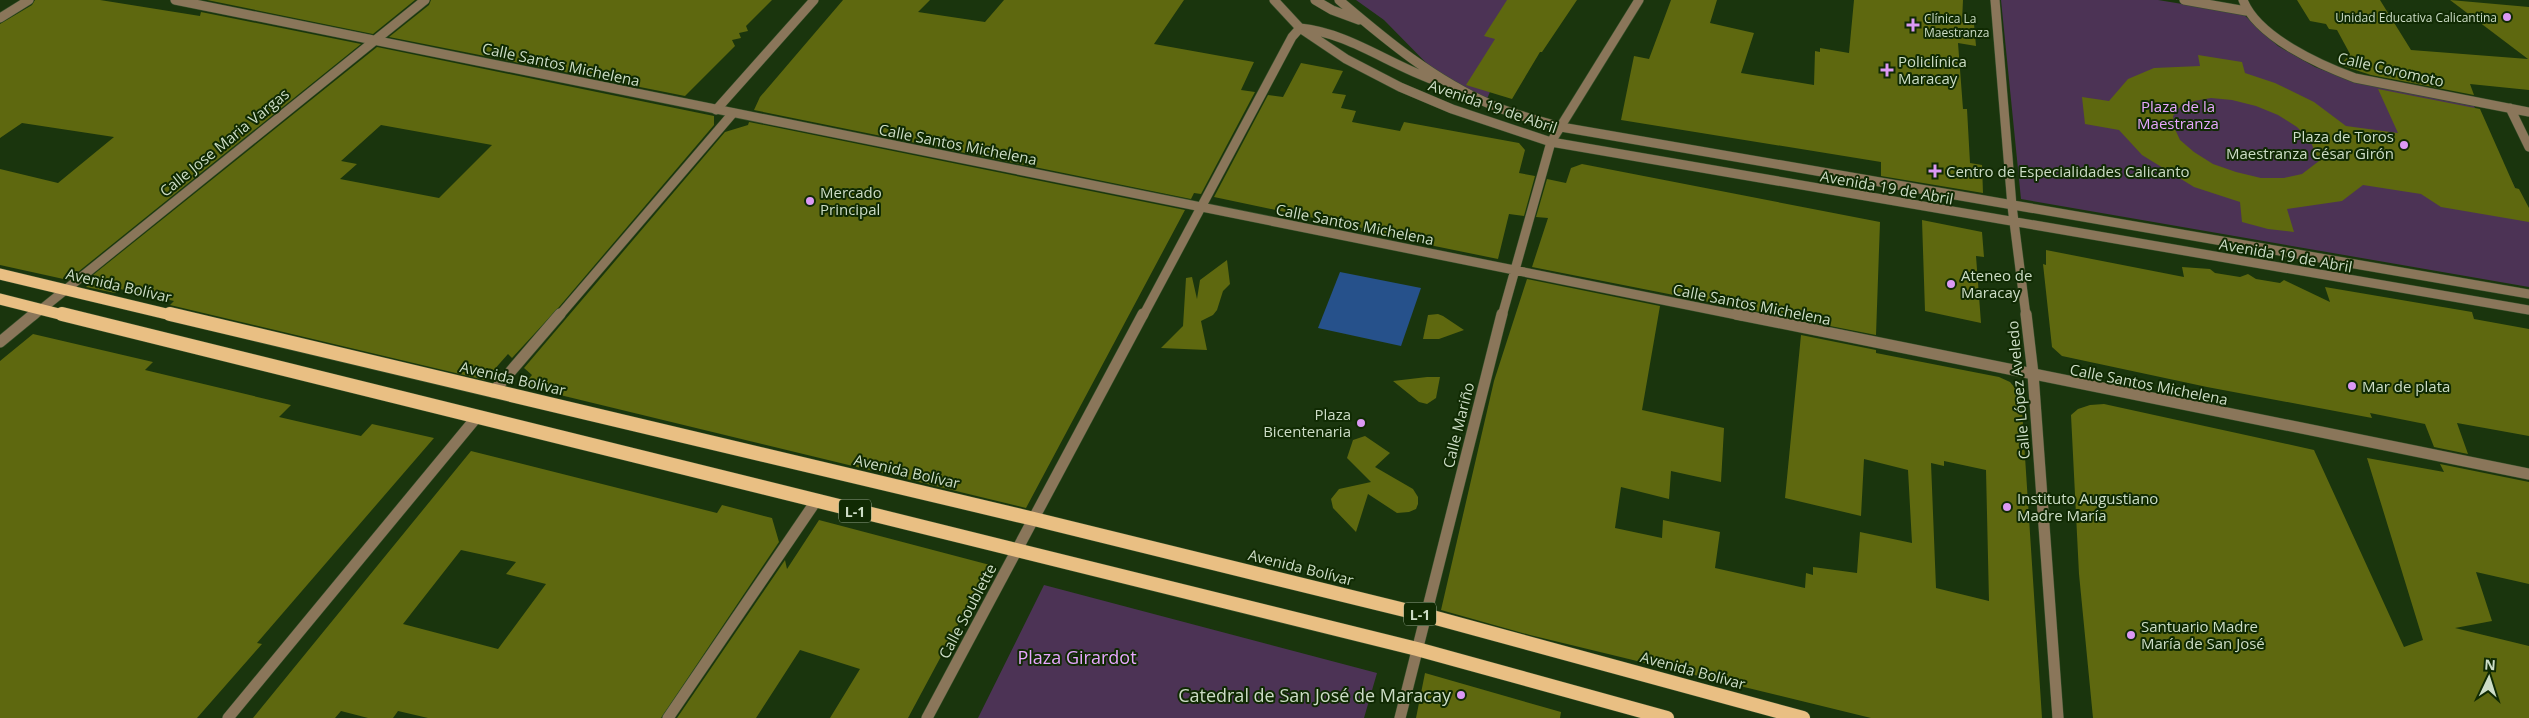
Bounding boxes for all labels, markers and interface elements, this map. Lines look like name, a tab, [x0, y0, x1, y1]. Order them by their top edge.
place label: Unidad Educativa Calicantina	[2335, 9, 2497, 26]
place label: Clínica La Maestranza	[1924, 10, 1989, 41]
marker: Unidad Educativa Calicantina	[2501, 11, 2513, 23]
marker: Clínica La Maestranza	[1906, 18, 1920, 32]
street label: Calle Santos Michelena	[480, 38, 642, 90]
street label: Calle Coromoto	[2336, 47, 2446, 91]
place label: Policlínica Maracay	[1898, 51, 1967, 88]
marker: Policlínica Maracay	[1880, 63, 1894, 77]
street label: Avenida 19 de Abril	[1426, 75, 1560, 137]
street label: Calle Jose Maria Vargas	[155, 83, 293, 201]
park label: Plaza de la Maestranza	[2137, 96, 2219, 133]
street label: Calle Santos Michelena	[877, 119, 1039, 169]
place label: Plaza de Toros Maestranza César Girón	[2226, 126, 2394, 163]
marker: Plaza de Toros Maestranza César Girón	[2398, 139, 2410, 151]
place label: Centro de Especialidades Calicanto	[1946, 161, 2190, 181]
marker: Centro de Especialidades Calicanto	[1928, 164, 1942, 178]
street label: Avenida 19 de Abril	[1819, 165, 1955, 209]
place label: Mercado Principal	[820, 182, 882, 219]
marker: Mercado Principal	[804, 195, 816, 207]
street label: Calle Santos Michelena	[1274, 199, 1436, 249]
street label: Avenida 19 de Abril	[2218, 233, 2354, 277]
street label: Avenida Bolívar	[64, 263, 174, 307]
place label: Ateneo de Maracay	[1961, 265, 2032, 302]
marker: Ateneo de Maracay	[1945, 278, 1957, 290]
street label: Calle Santos Michelena	[1671, 279, 1833, 329]
street label: Calle López Aveledo	[2002, 320, 2034, 460]
street label: Avenida Bolívar	[458, 356, 568, 400]
street label: Calle Santos Michelena	[2068, 359, 2230, 409]
place label: Mar de plata	[2362, 376, 2450, 396]
street label: Calle Mariño	[1438, 380, 1478, 470]
marker: Mar de plata	[2346, 380, 2358, 392]
place label: Plaza Bicentenaria	[1263, 404, 1351, 441]
marker: Plaza Bicentenaria	[1355, 417, 1367, 429]
street label: Avenida Bolívar	[852, 449, 962, 493]
place label: Instituto Augustiano Madre María	[2017, 488, 2158, 525]
road number: L-1	[839, 500, 871, 522]
marker: Instituto Augustiano Madre María	[2001, 501, 2013, 513]
street label: Avenida Bolívar	[1246, 544, 1356, 590]
street label: Calle Soublette	[934, 560, 1000, 662]
road number: L-1	[1404, 602, 1436, 626]
place label: Santuario Madre María de San José	[2141, 616, 2265, 653]
marker: Santuario Madre María de San José	[2125, 629, 2137, 641]
park label: Plaza Girardot	[1017, 645, 1137, 669]
street label: Avenida Bolívar	[1638, 646, 1748, 694]
north arrow	[2464, 653, 2514, 703]
text: N	[2484, 655, 2496, 674]
place label: Catedral de San José de Maracay	[1178, 683, 1452, 707]
marker: Catedral de San José de Maracay	[1455, 689, 1467, 701]

